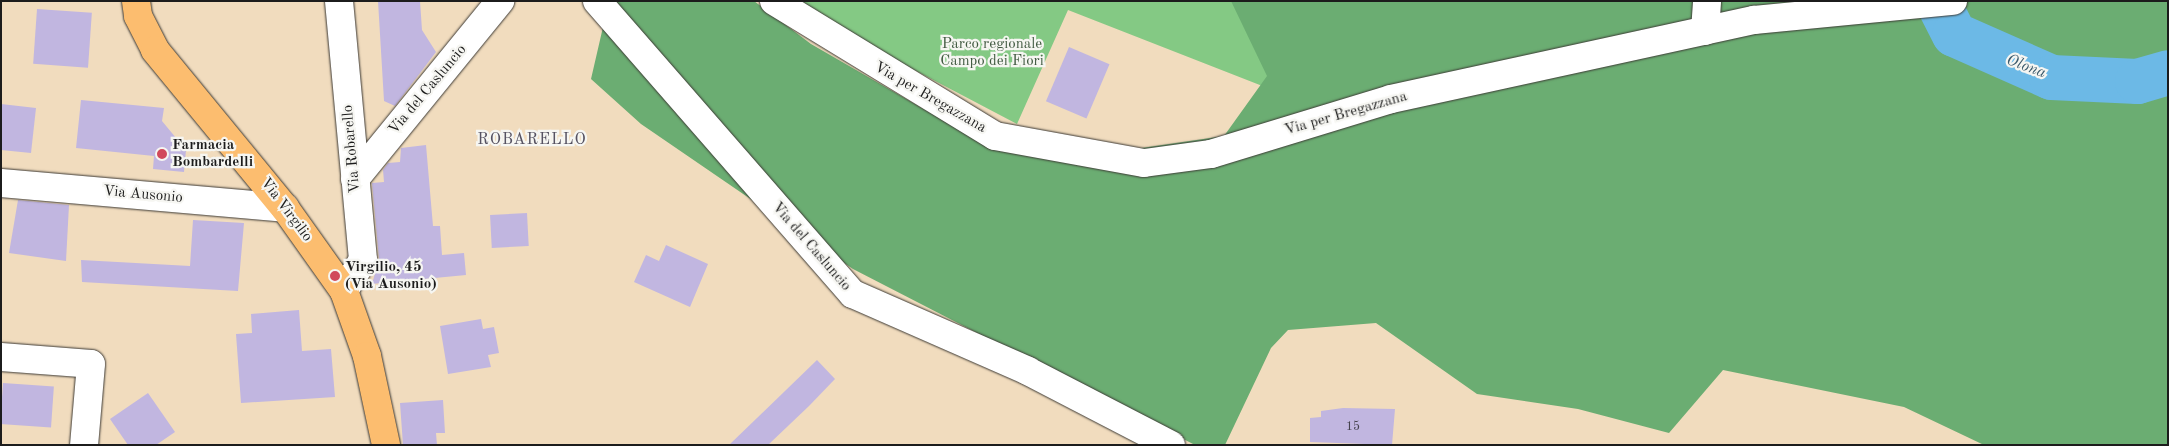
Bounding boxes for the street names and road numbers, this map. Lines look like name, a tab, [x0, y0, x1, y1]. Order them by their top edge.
street label: Via del Casluncio	[385, 41, 471, 139]
street label: Via per Bregazzana	[871, 59, 989, 137]
street label: Via per Bregazzana	[1283, 88, 1409, 140]
street label: Via Robarello	[339, 104, 365, 194]
street label: Via Virgilio	[256, 174, 316, 246]
street label: Via Ausonio	[103, 183, 183, 207]
street label: Via del Casluncio	[768, 199, 854, 295]

